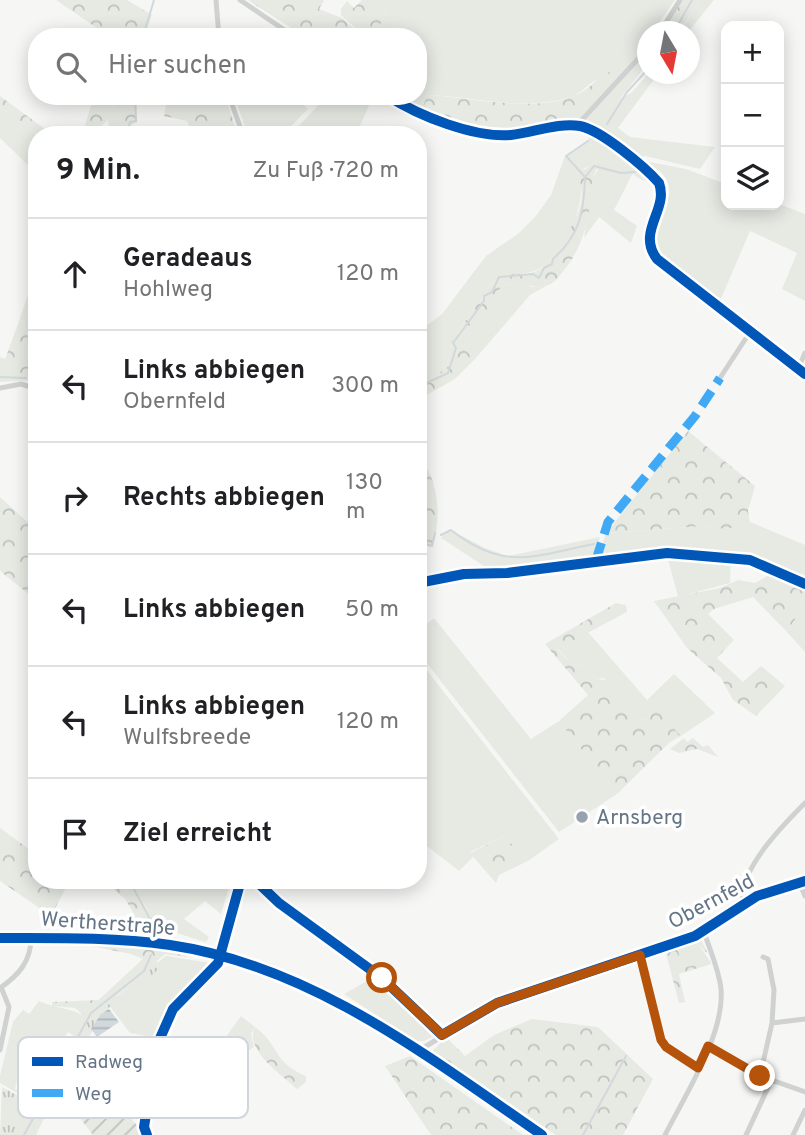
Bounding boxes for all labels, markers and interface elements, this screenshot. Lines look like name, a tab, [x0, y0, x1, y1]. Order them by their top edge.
north arrow	[637, 21, 700, 84]
map controls	[721, 21, 784, 210]
button: +	[721, 21, 784, 84]
search box	[28, 28, 427, 105]
icon: search	[52, 48, 90, 86]
text: Hier suchen	[108, 50, 247, 83]
button: −	[721, 84, 784, 147]
button: layers	[721, 147, 784, 210]
text: 9 Min.	[56, 153, 140, 190]
text: Zu Fuß · 720 m	[253, 157, 399, 186]
text: Geradeaus	[123, 243, 252, 276]
icon: ahead	[56, 255, 94, 293]
text: 120 m	[337, 260, 399, 289]
text: Hohlweg	[123, 276, 213, 305]
text: Links abbiegen	[123, 355, 305, 388]
icon: left	[56, 367, 94, 405]
text: 300 m	[331, 372, 399, 401]
text: Obernfeld	[123, 388, 226, 417]
text: 130 m	[346, 469, 383, 527]
icon: right	[56, 479, 94, 517]
text: Rechts abbiegen	[123, 482, 325, 515]
icon: left	[56, 591, 94, 629]
text: Links abbiegen	[123, 594, 305, 627]
text: 50 m	[345, 596, 399, 625]
text: Links abbiegen	[123, 691, 305, 724]
icon: left	[56, 703, 94, 741]
text: 120 m	[337, 708, 399, 737]
text: Wulfsbreede	[123, 724, 251, 753]
place label: Arnsberg	[596, 805, 683, 832]
marker: Arnsberg	[574, 809, 590, 825]
icon: arrive	[56, 815, 94, 853]
text: Ziel erreicht	[123, 818, 272, 851]
street label: Obernfeld	[664, 868, 760, 936]
street label: Wertherstraße	[40, 906, 176, 943]
route start	[366, 962, 397, 993]
legend	[18, 1037, 248, 1118]
text: Radweg	[75, 1051, 143, 1075]
route end	[744, 1060, 775, 1091]
text: Weg	[75, 1083, 112, 1107]

